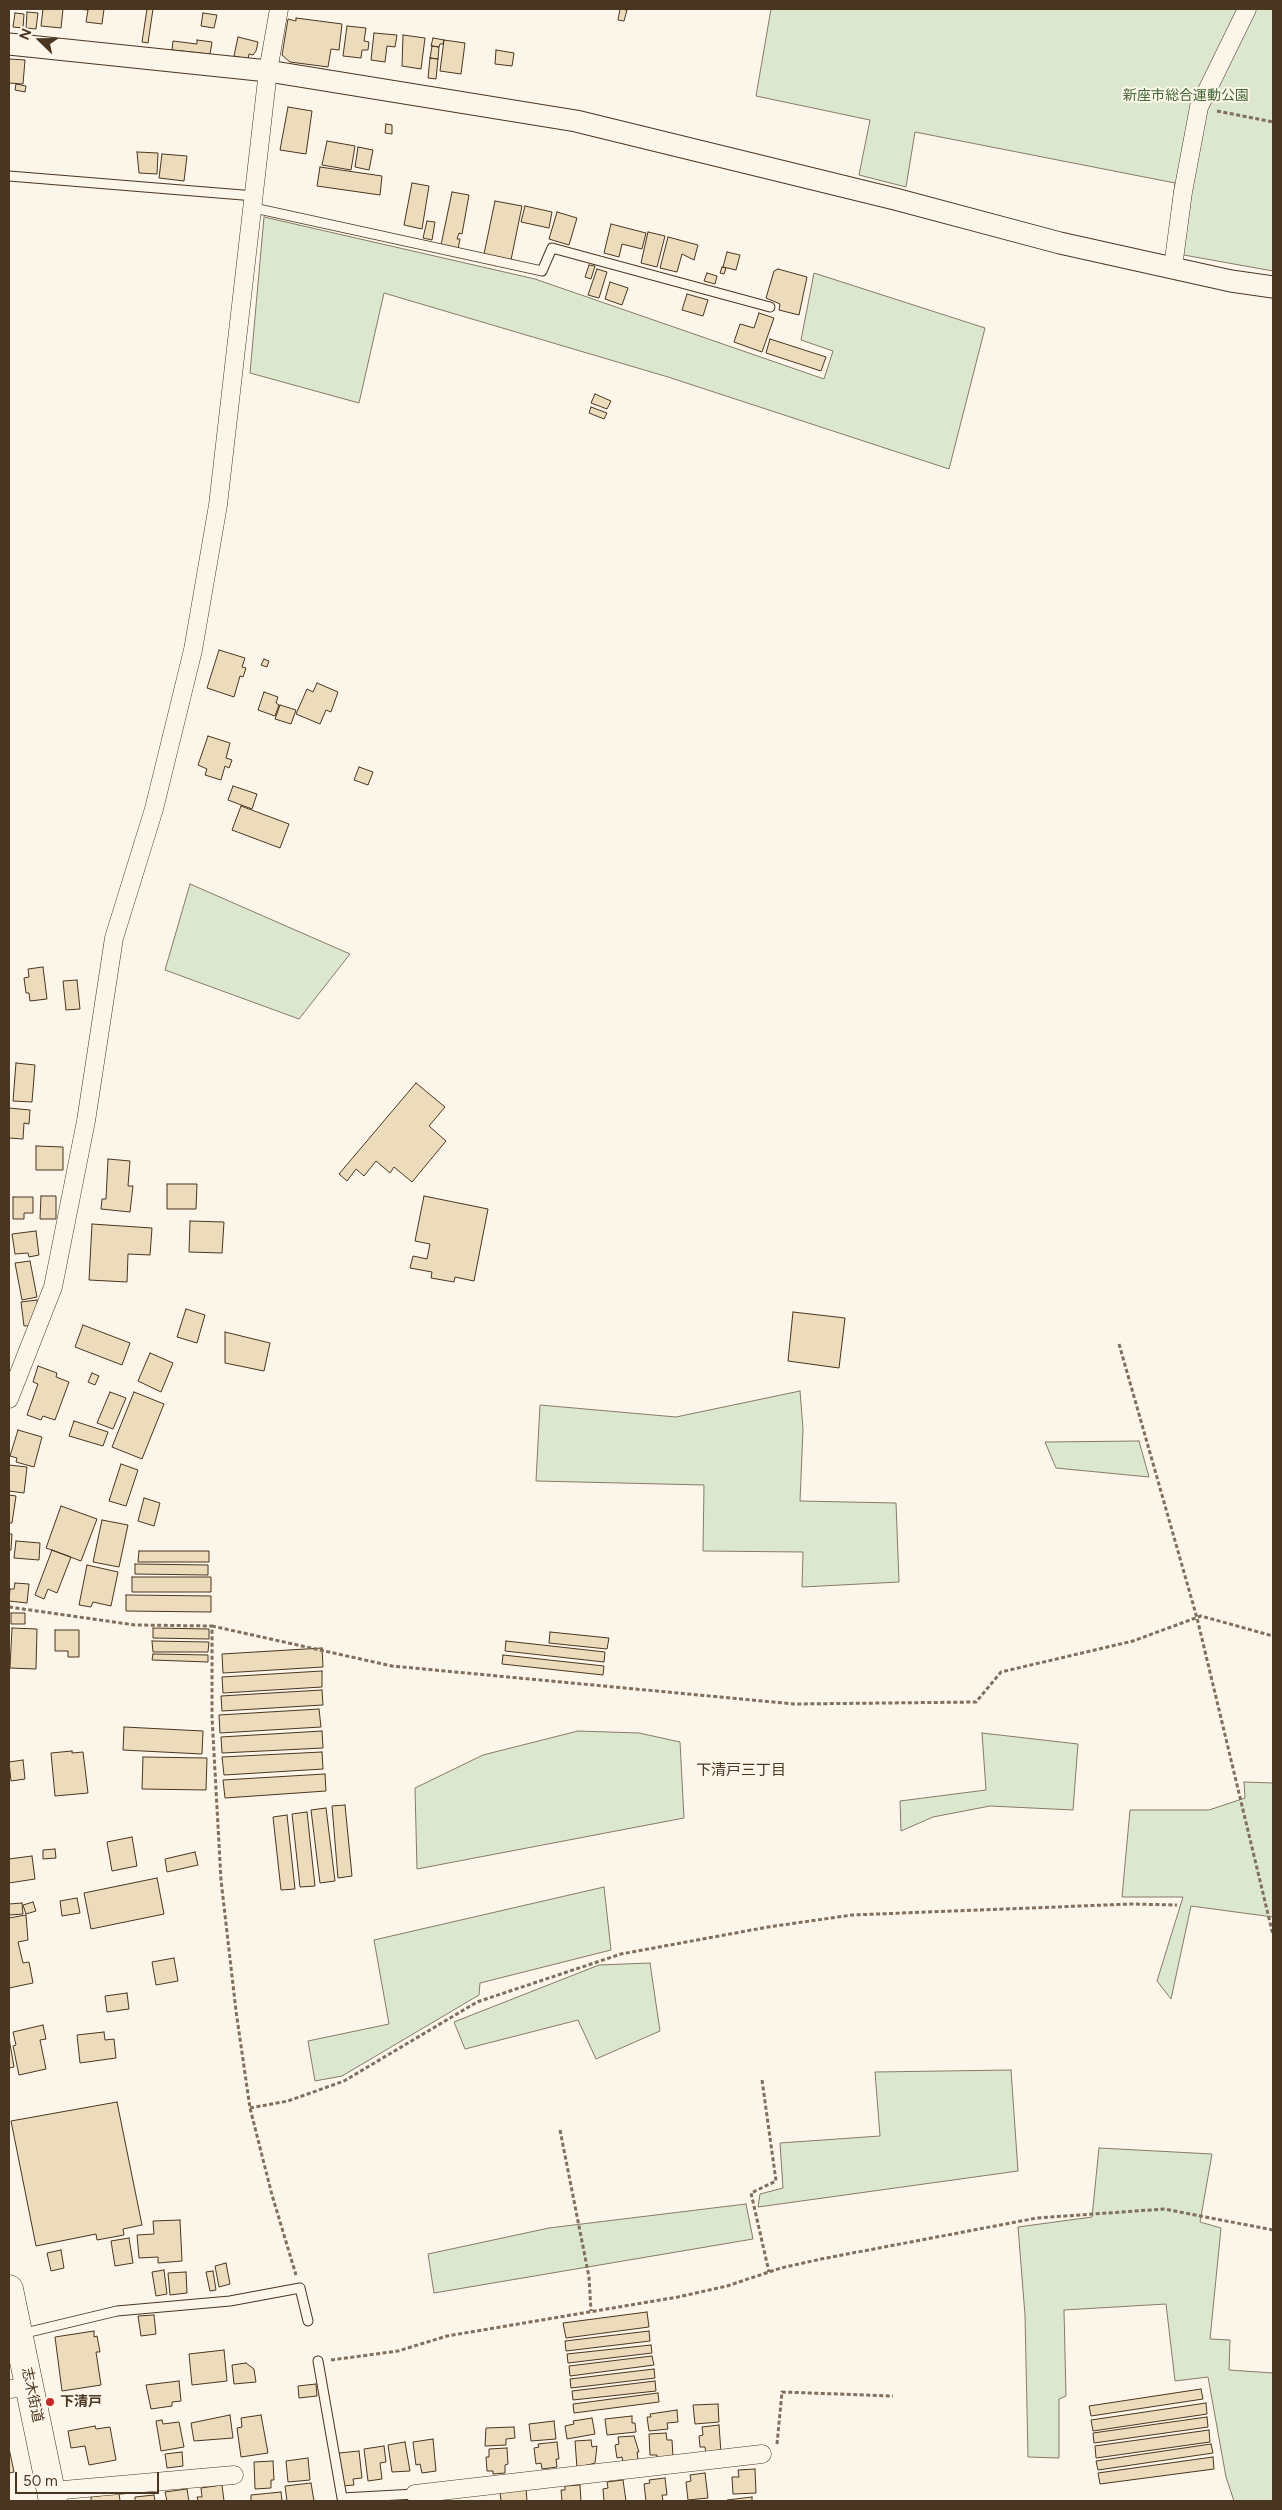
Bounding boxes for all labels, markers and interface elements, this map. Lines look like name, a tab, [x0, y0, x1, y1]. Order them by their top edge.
north arrow	[15, 15, 65, 65]
text: N	[16, 26, 36, 42]
park label: 新座市総合運動公園	[1123, 88, 1249, 104]
district label: 下清戸三丁目	[696, 1762, 786, 1780]
street label: 志木街道	[18, 2366, 46, 2424]
place label: 下清戸	[60, 2394, 102, 2410]
marker: 下清戸	[44, 2396, 56, 2408]
scale bar	[18, 2462, 161, 2494]
text: 50 m	[23, 2472, 58, 2490]

